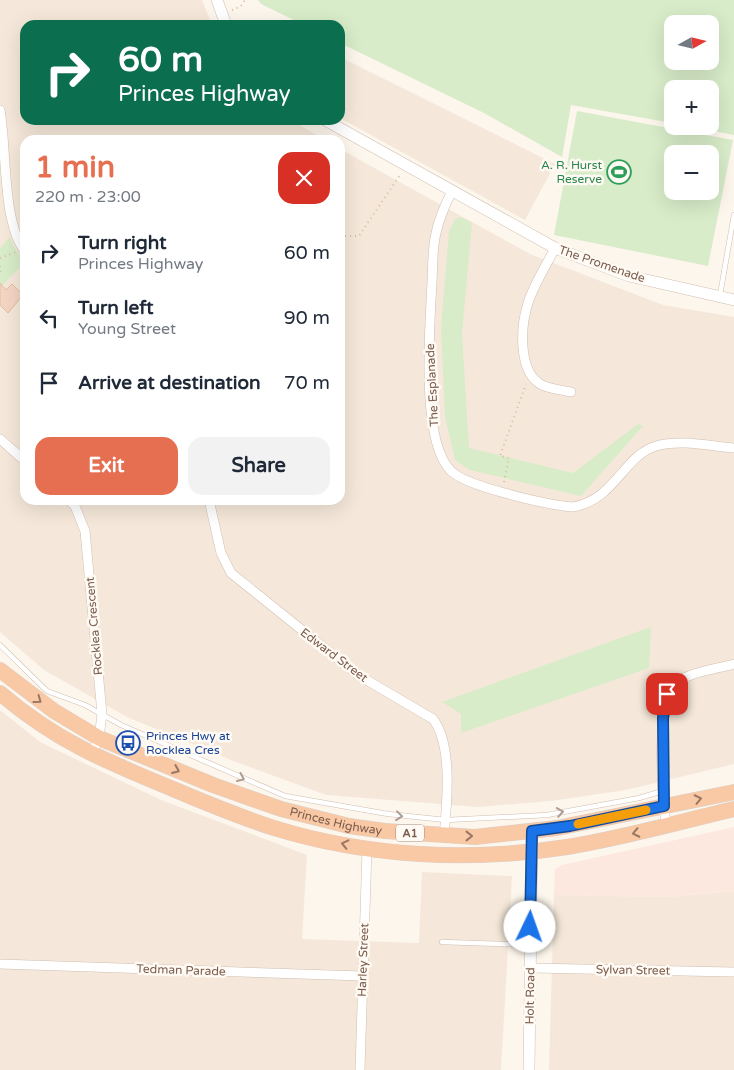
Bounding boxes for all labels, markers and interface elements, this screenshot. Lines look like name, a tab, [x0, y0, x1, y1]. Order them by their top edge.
north arrow	[664, 15, 719, 70]
map controls	[664, 15, 719, 200]
text: 60 m	[118, 39, 203, 81]
icon: right	[35, 40, 100, 105]
button: +	[664, 80, 719, 135]
text: Princes Highway	[118, 81, 291, 107]
button: −	[664, 145, 719, 200]
text: 1 min	[35, 149, 115, 186]
button: close	[278, 152, 330, 204]
place label: A. R. Hurst Reserve	[541, 158, 602, 186]
sports icon: A. R. Hurst Reserve	[606, 159, 632, 185]
text: 220 m · 23:00	[35, 187, 141, 207]
text: Turn right	[78, 232, 166, 254]
icon: right	[35, 239, 63, 267]
text: 60 m	[284, 242, 330, 264]
street label: The Promenade	[557, 243, 647, 285]
text: Princes Highway	[78, 254, 203, 274]
text: Turn left	[78, 297, 154, 319]
icon: left	[35, 304, 63, 332]
text: 90 m	[284, 307, 330, 329]
text: Young Street	[78, 319, 176, 339]
street label: The Esplanade	[423, 343, 441, 427]
icon: arrive	[35, 369, 63, 397]
text: Arrive at destination	[78, 372, 261, 394]
text: 70 m	[284, 372, 330, 394]
button: Exit	[35, 437, 178, 495]
button: Share	[188, 437, 330, 495]
street label: Rocklea Crescent	[83, 576, 105, 676]
street label: Edward Street	[298, 625, 371, 685]
pin	[646, 673, 688, 715]
icon: arrive	[653, 680, 681, 708]
one-way arrow	[33, 694, 42, 703]
place label: Princes Hwy at Rocklea Cres	[146, 729, 231, 757]
bus stop icon: Princes Hwy at Rocklea Cres	[115, 730, 141, 756]
one-way arrow	[171, 763, 180, 774]
one-way arrow	[236, 772, 245, 783]
one-way arrow	[693, 795, 702, 805]
street label: Princes Highway	[288, 804, 383, 838]
one-way arrow	[556, 808, 565, 818]
one-way arrow	[395, 810, 403, 821]
road number: A1	[396, 824, 424, 841]
one-way arrow	[631, 827, 640, 838]
one-way arrow	[466, 831, 473, 841]
one-way arrow	[340, 840, 349, 850]
position arrow	[503, 900, 555, 952]
street label: Harley Street	[355, 922, 371, 997]
street label: Tedman Parade	[136, 961, 226, 979]
street label: Sylvan Street	[596, 962, 671, 978]
street label: Holt Road	[523, 967, 537, 1025]

